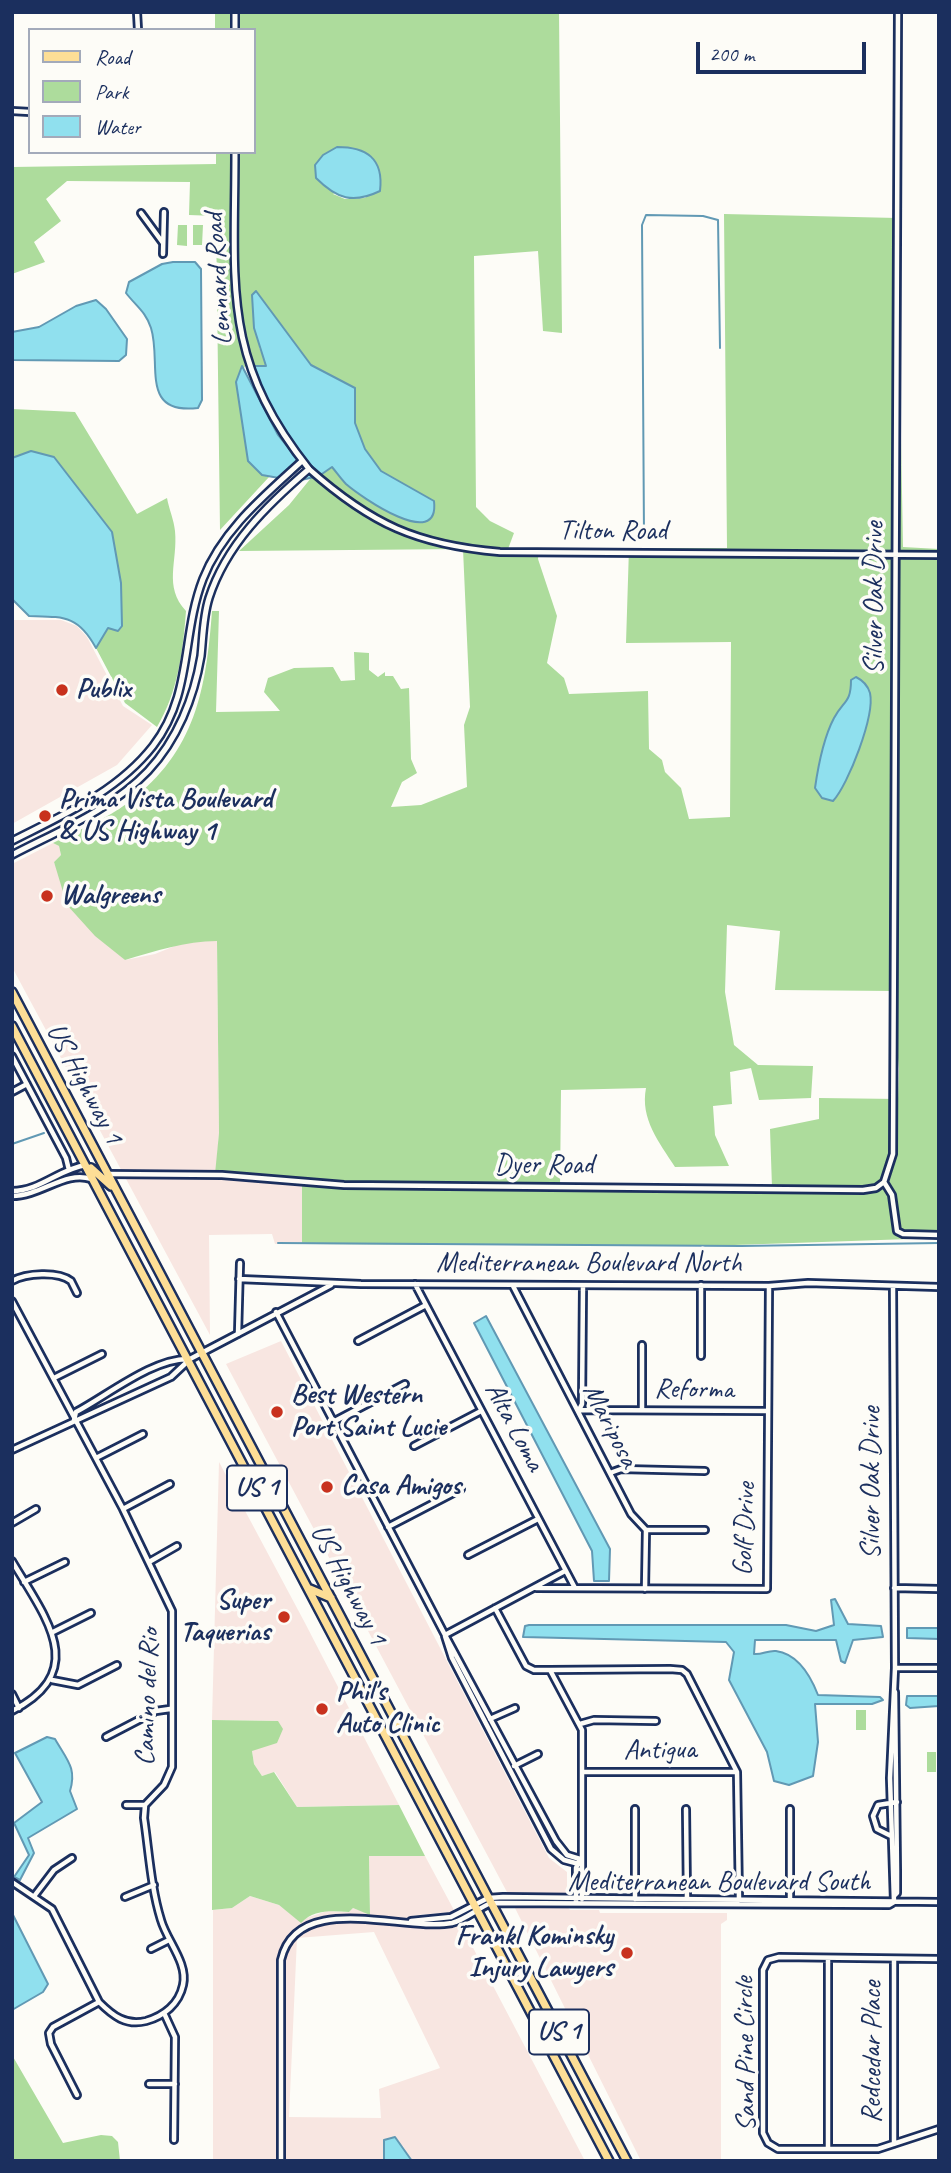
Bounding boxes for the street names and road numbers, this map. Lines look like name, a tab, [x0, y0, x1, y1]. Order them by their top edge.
street label: Lennard Road	[198, 212, 240, 346]
street label: Tilton Road	[559, 515, 667, 549]
street label: Silver Oak Drive	[858, 522, 892, 674]
street label: US Highway 1	[38, 1018, 130, 1150]
street label: Dyer Road	[494, 1149, 594, 1183]
street label: Mediterranean Boulevard North	[436, 1247, 742, 1281]
street label: Reforma	[654, 1373, 734, 1407]
street label: Alta Loma	[477, 1377, 551, 1477]
street label: Mariposa	[575, 1378, 645, 1474]
street label: Silver Oak Drive	[855, 1407, 889, 1559]
road number: US 1	[227, 1466, 287, 1511]
street label: Golf Drive	[727, 1482, 763, 1576]
street label: US Highway 1	[302, 1519, 394, 1651]
street label: Camino del Rio	[129, 1628, 167, 1766]
street label: Antigua	[624, 1734, 696, 1768]
street label: Mediterranean Boulevard South	[568, 1866, 870, 1900]
street label: Sand Pine Circle	[728, 1976, 764, 2132]
street label: Redcedar Place	[856, 1981, 890, 2123]
road number: US 1	[529, 2010, 589, 2054]

